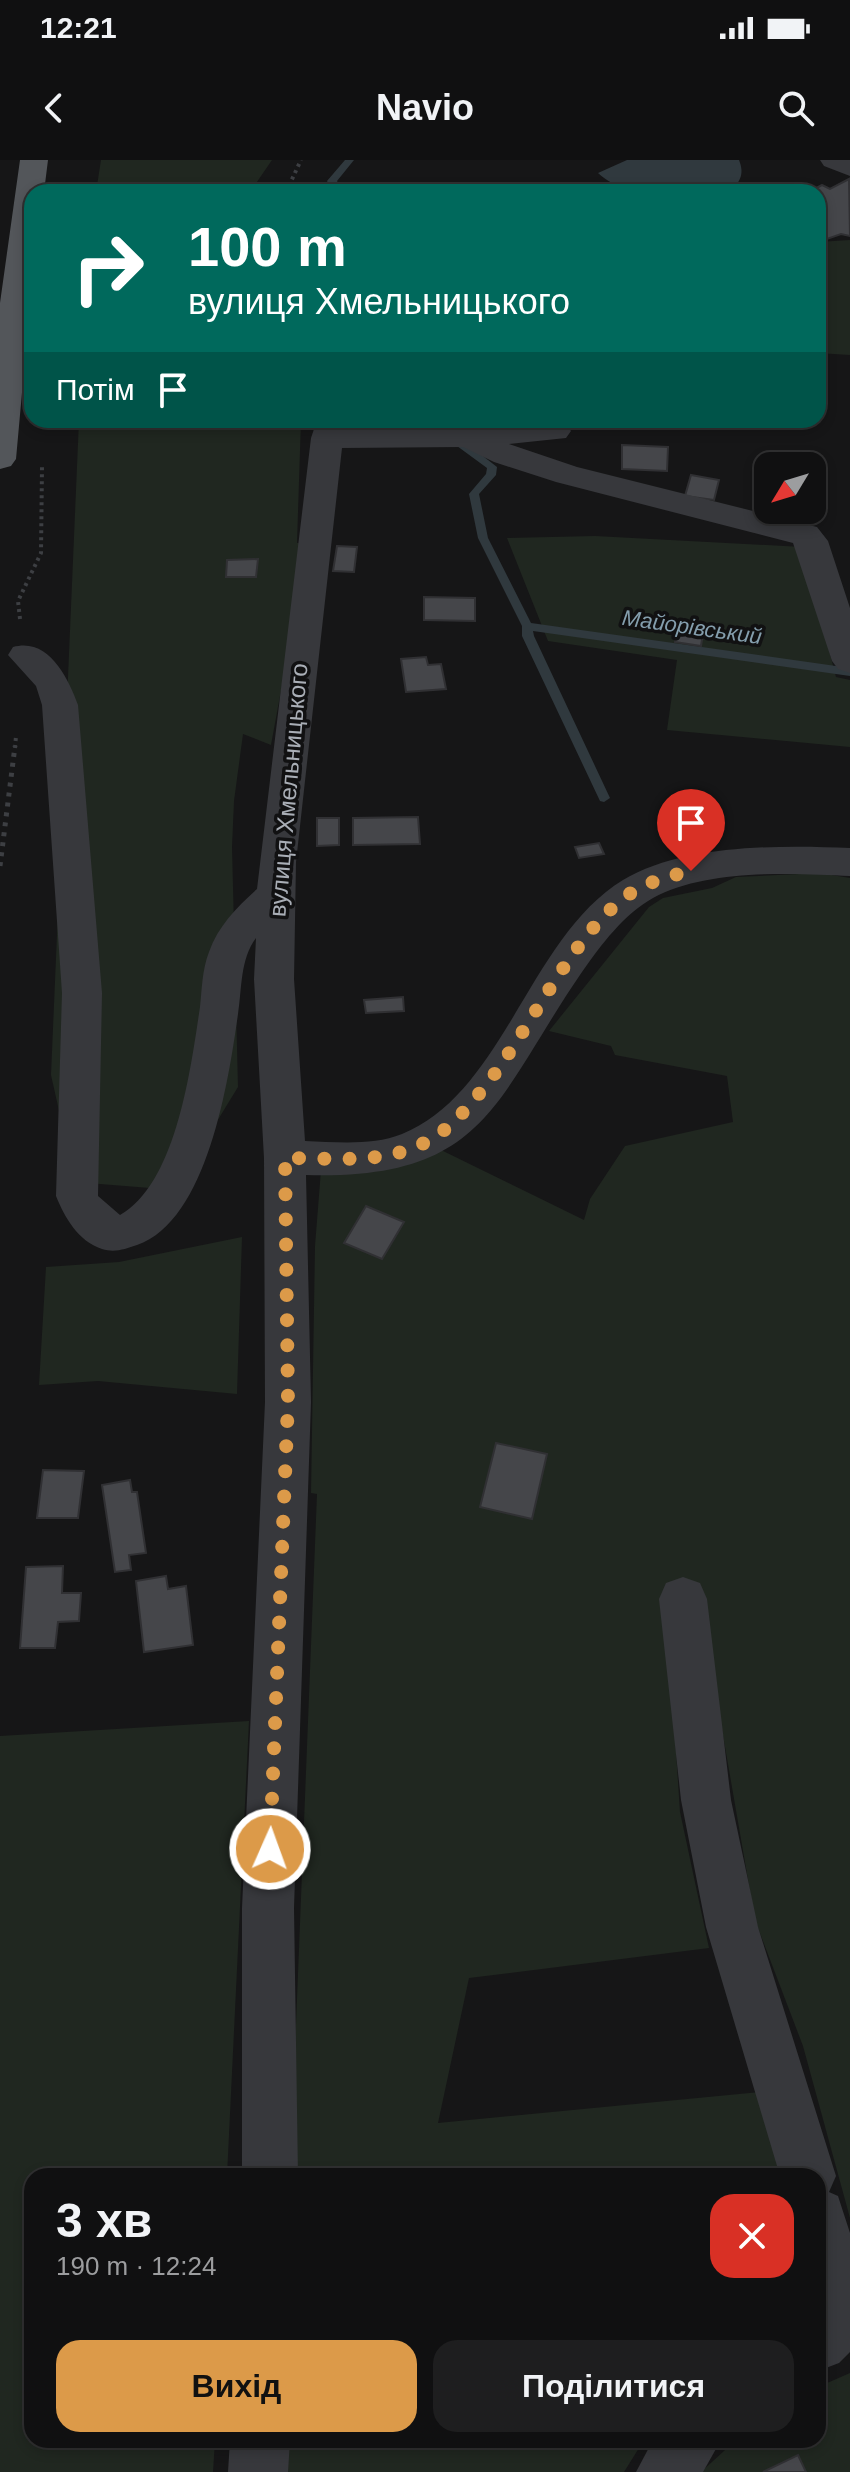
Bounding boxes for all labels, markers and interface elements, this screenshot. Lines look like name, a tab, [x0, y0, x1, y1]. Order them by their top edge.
text: 12:21	[40, 11, 117, 44]
icon: back	[32, 86, 76, 130]
icon: search	[774, 86, 818, 130]
text: Navio	[376, 87, 474, 128]
text: 100 m	[188, 215, 347, 278]
icon: right	[56, 216, 160, 320]
text: вулиця Хмельницького	[188, 281, 570, 322]
icon: arrive	[151, 368, 195, 412]
text: Потім	[56, 373, 135, 406]
north arrow	[754, 452, 826, 524]
map controls	[754, 452, 826, 524]
water label: Майорівський	[621, 605, 763, 649]
street label: вулиця Хмельницького	[263, 662, 313, 918]
pin	[657, 789, 725, 871]
icon: arrive	[669, 801, 713, 845]
position arrow	[228, 1807, 312, 1891]
text: 3 хв	[56, 2194, 152, 2247]
button: close	[710, 2194, 794, 2278]
text: 190 m · 12:24	[56, 2251, 216, 2281]
button: Вихід	[56, 2340, 417, 2432]
button: Поділитися	[433, 2340, 794, 2432]

